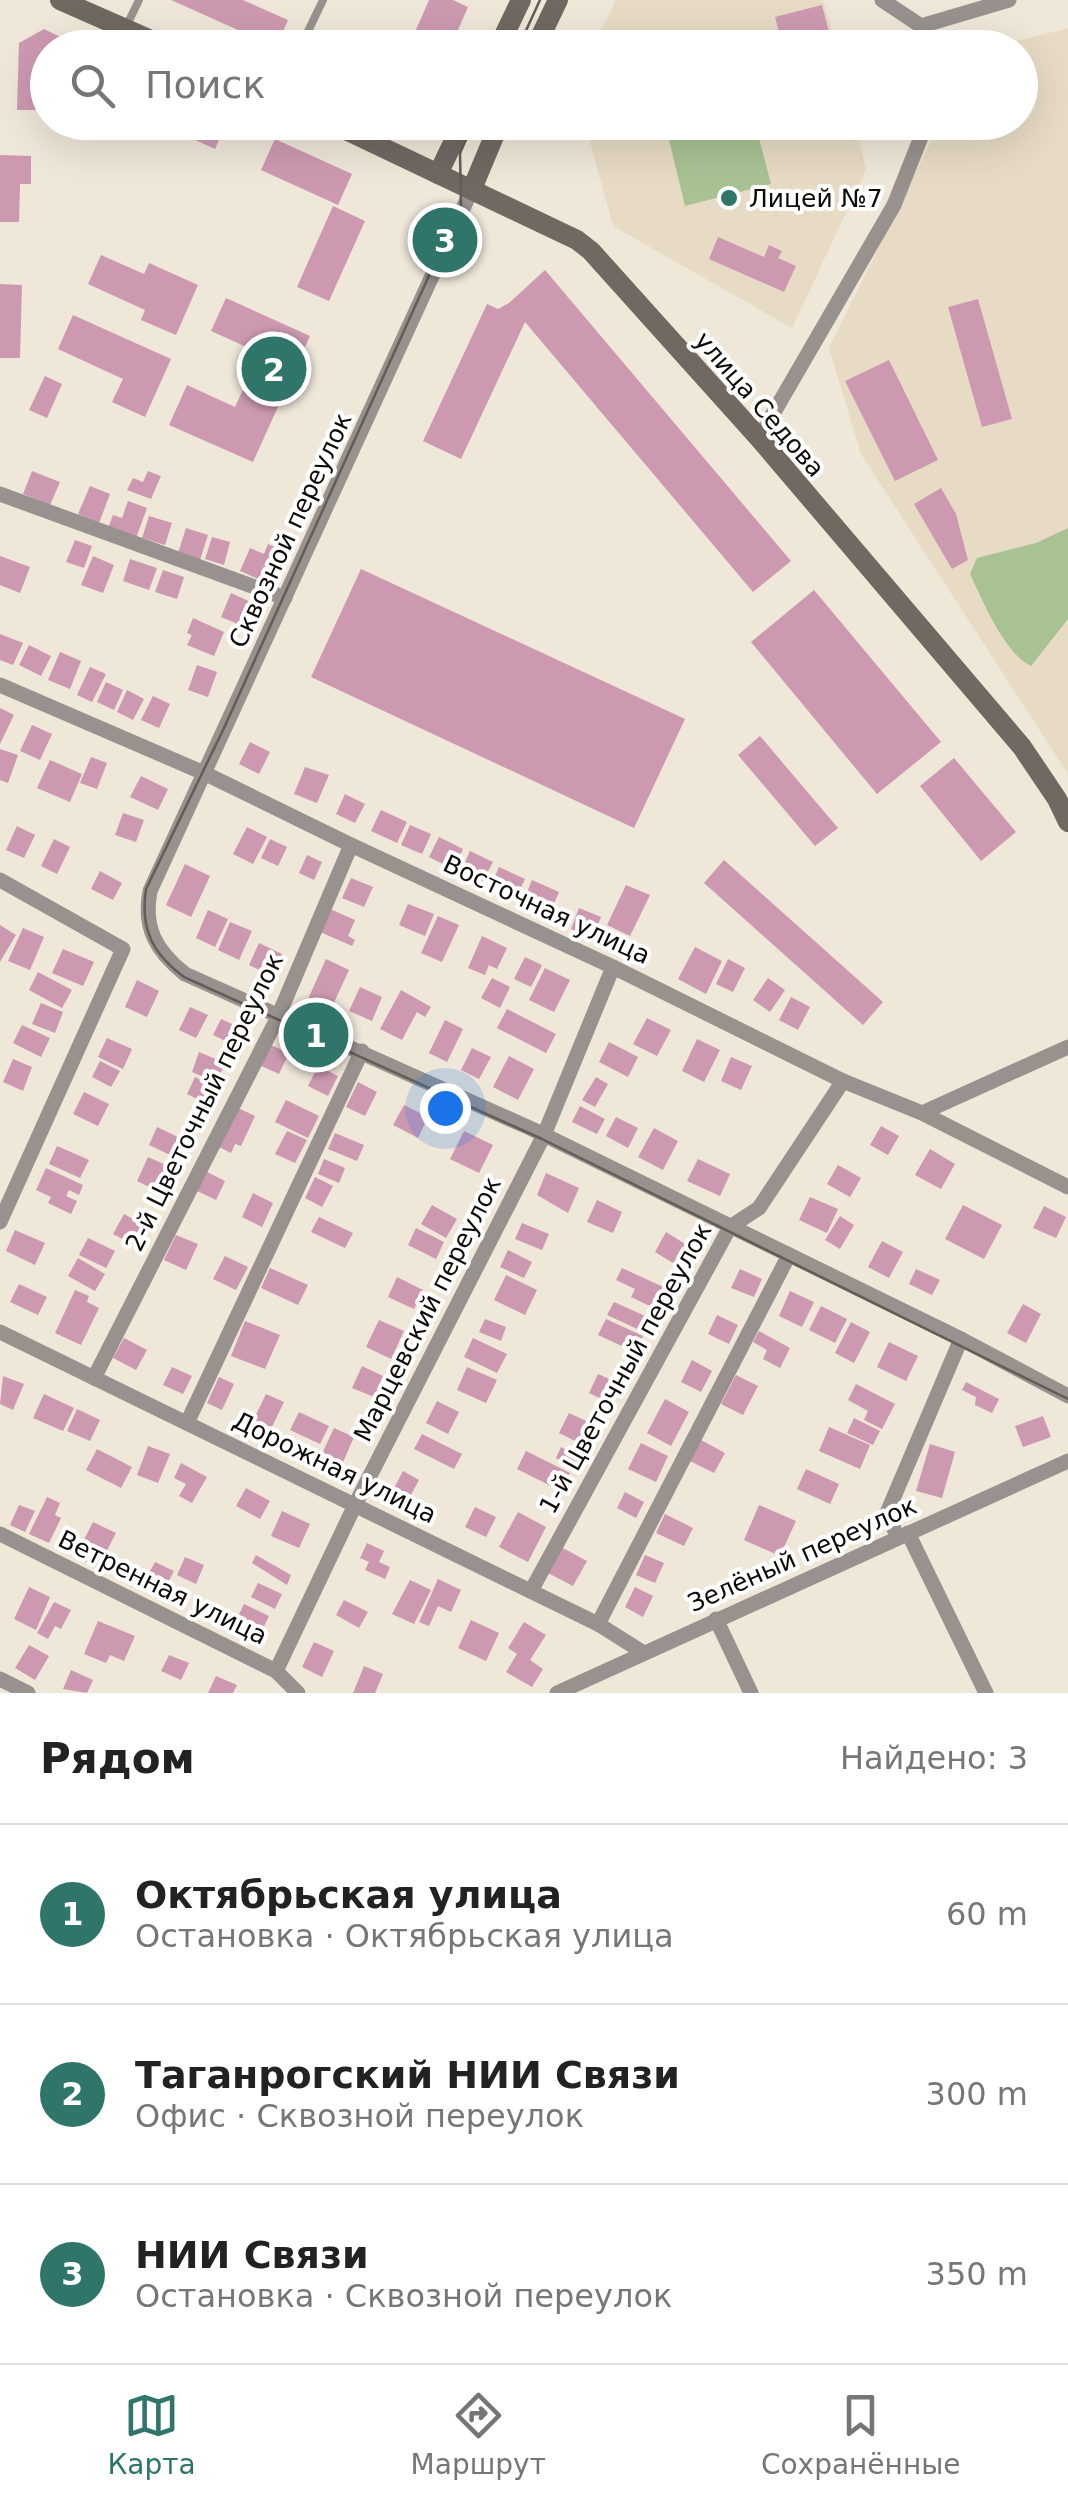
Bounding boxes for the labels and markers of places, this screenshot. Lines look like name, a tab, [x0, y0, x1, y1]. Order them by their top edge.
place label: Лицей №7	[749, 184, 883, 213]
marker: Лицей №7	[718, 187, 740, 209]
pin: 3	[412, 202, 478, 278]
pin: 2	[242, 332, 306, 406]
pin: 1	[284, 998, 348, 1072]

